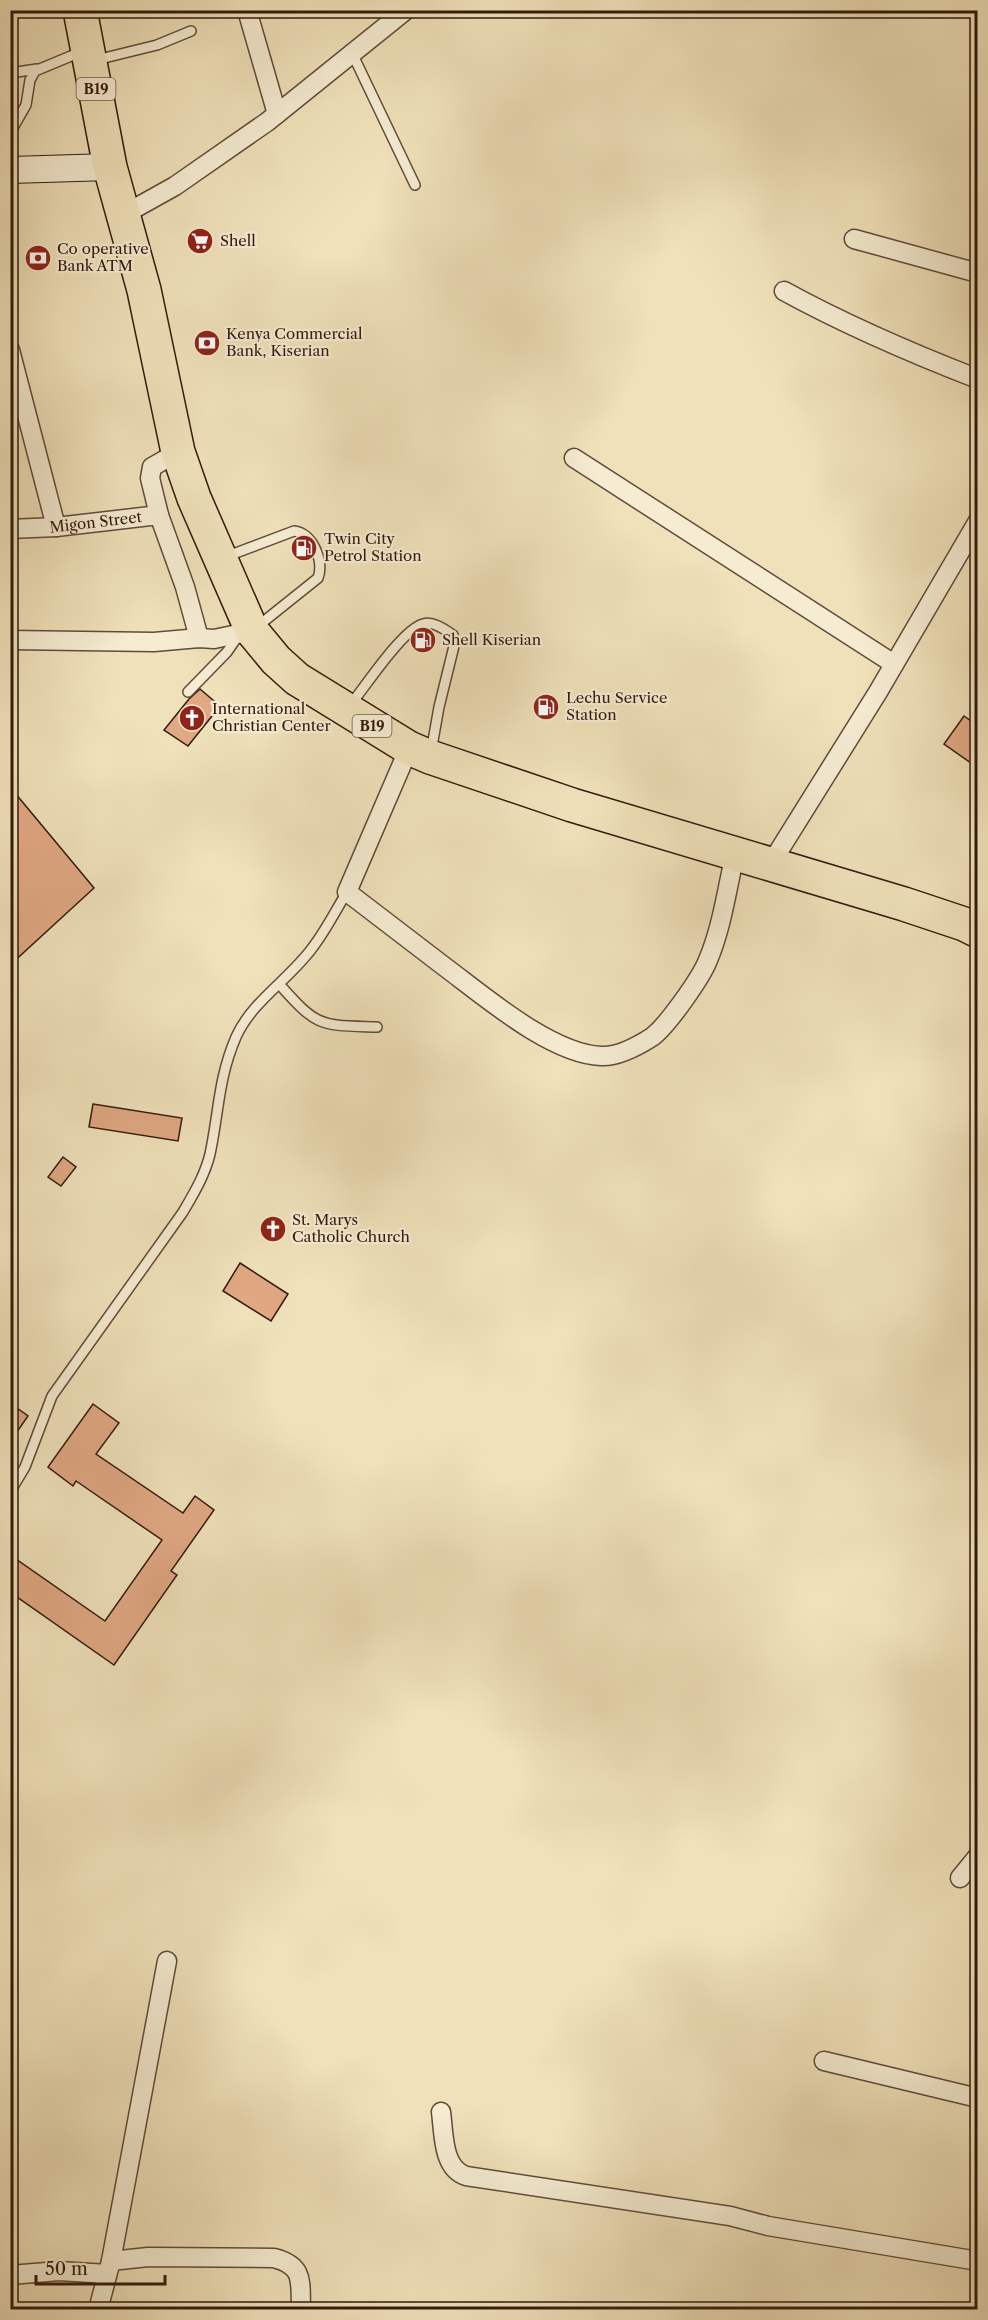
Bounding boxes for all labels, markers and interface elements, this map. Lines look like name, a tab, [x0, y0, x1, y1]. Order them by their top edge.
road number: B19	[76, 78, 116, 100]
supermarket icon: Shell	[185, 226, 215, 256]
place label: Shell	[220, 231, 256, 250]
place label: Co operative Bank ATM	[57, 239, 149, 275]
bank icon: Co operative Bank ATM	[23, 243, 53, 273]
place label: Kenya Commercial Bank, Kiserian	[226, 324, 363, 360]
bank icon: Kenya Commercial Bank, Kiserian	[192, 328, 222, 358]
street label: Migon Street	[48, 507, 143, 537]
place label: Twin City Petrol Station	[324, 529, 422, 565]
fuel station icon: Twin City Petrol Station	[289, 533, 319, 563]
fuel station icon: Shell Kiserian	[408, 625, 438, 655]
place label: Shell Kiserian	[442, 630, 542, 649]
place label: Lechu Service Station	[566, 688, 667, 724]
fuel station icon: Lechu Service Station	[531, 692, 561, 722]
place label: International Christian Center	[212, 699, 332, 735]
church icon: International Christian Center	[177, 703, 207, 733]
road number: B19	[352, 715, 392, 737]
place label: St. Marys Catholic Church	[292, 1210, 410, 1246]
church icon: St. Marys Catholic Church	[258, 1214, 288, 1244]
scale bar	[36, 2248, 165, 2286]
text: 50 m	[45, 2258, 88, 2280]

